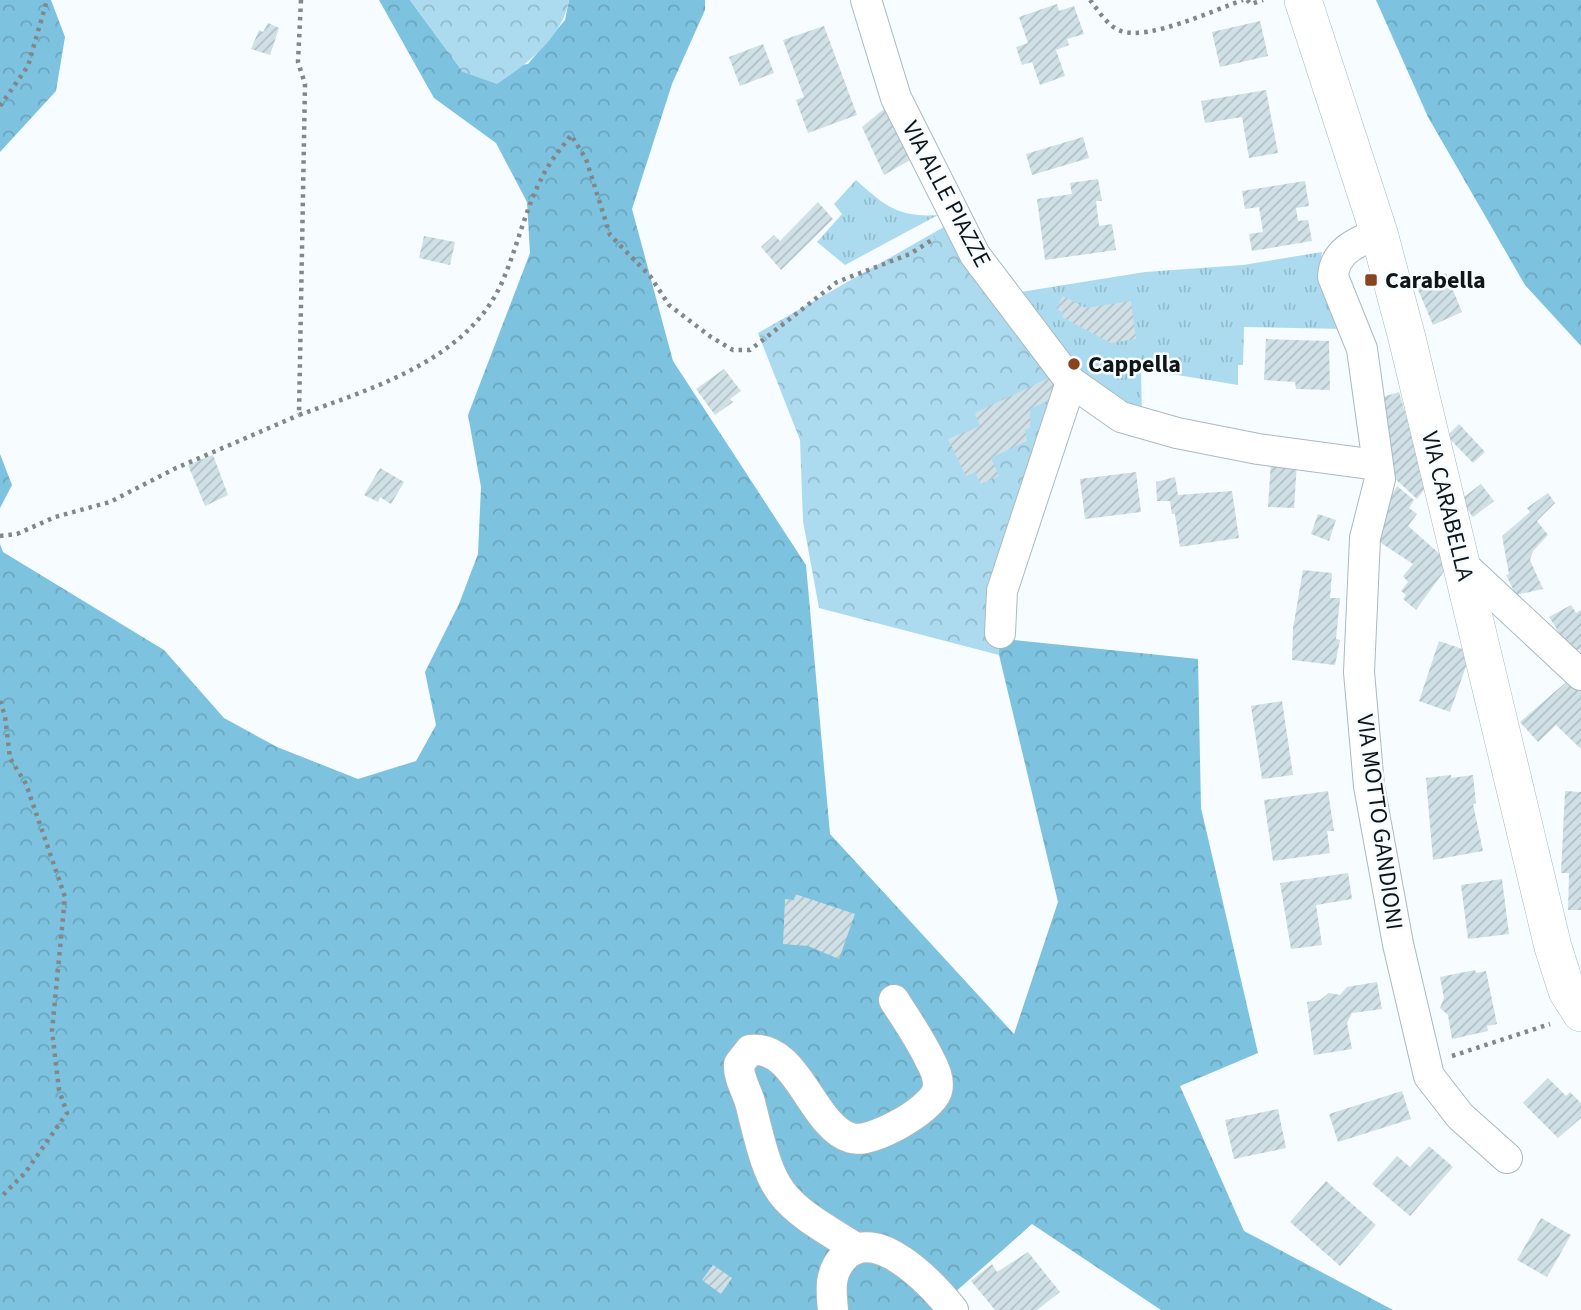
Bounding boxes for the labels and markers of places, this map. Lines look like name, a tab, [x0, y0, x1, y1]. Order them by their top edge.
place label: Carabella	[1385, 263, 1486, 298]
marker: Carabella	[1363, 272, 1379, 288]
place label: Cappella	[1088, 347, 1181, 382]
marker: Cappella	[1066, 356, 1082, 372]

